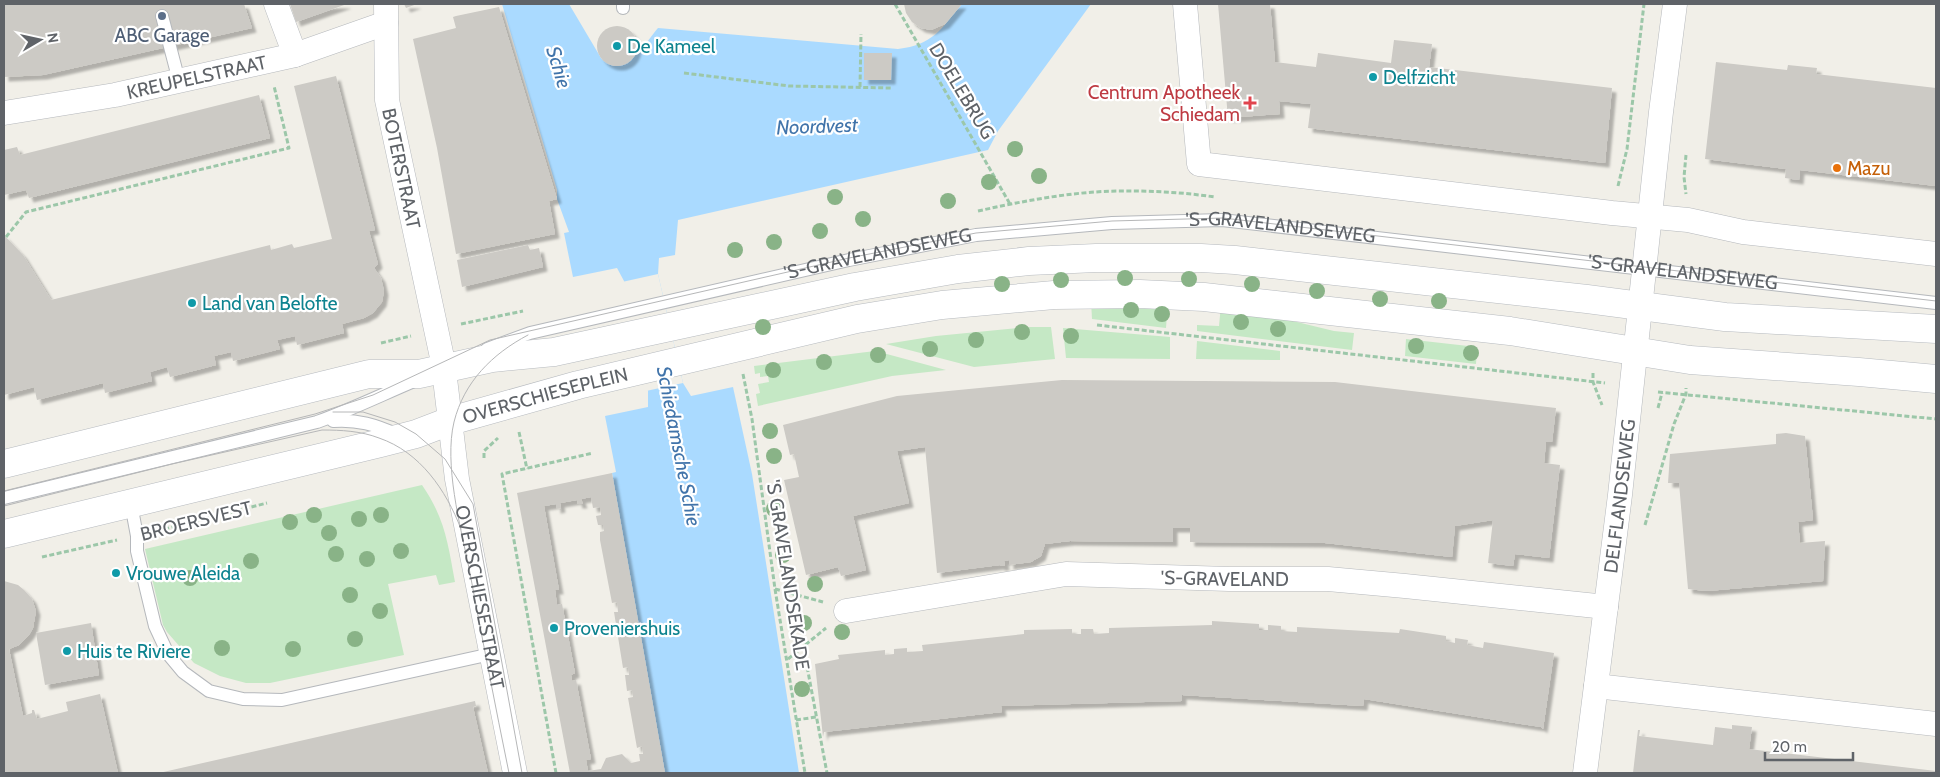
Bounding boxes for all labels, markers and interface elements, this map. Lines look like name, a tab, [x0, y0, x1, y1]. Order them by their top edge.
marker: ABC Garage	[156, 10, 168, 22]
north arrow	[15, 15, 65, 65]
place label: ABC Garage	[114, 24, 210, 47]
text: N	[43, 32, 63, 44]
place label: De Kameel	[627, 35, 716, 58]
street label: DOELEBRUG	[924, 39, 1000, 143]
marker: De Kameel	[611, 40, 623, 52]
water label: Schie	[541, 43, 577, 91]
street label: KREUPELSTRAAT	[124, 50, 269, 104]
place label: Delfzicht	[1383, 66, 1456, 89]
marker: Delfzicht	[1367, 71, 1379, 83]
place label: Centrum Apotheek Schiedam	[1088, 81, 1240, 126]
marker: Centrum Apotheek Schiedam	[1244, 97, 1256, 109]
street label: BOTERSTRAAT	[378, 106, 426, 231]
water label: Noordvest	[776, 113, 859, 139]
place label: Mazu	[1847, 157, 1890, 180]
marker: Mazu	[1831, 162, 1843, 174]
street label: 'S-GRAVELANDSEWEG	[1185, 206, 1377, 247]
street label: 'S-GRAVELANDSEWEG	[782, 223, 973, 284]
street label: 'S-GRAVELANDSEWEG	[1587, 249, 1779, 294]
place label: Land van Belofte	[202, 292, 338, 315]
marker: Land van Belofte	[186, 297, 198, 309]
street label: OVERSCHIESEPLEIN	[460, 362, 630, 428]
water label: Schiedamsche Schie	[652, 364, 706, 528]
street label: DELFLANDSEWEG	[1599, 418, 1640, 575]
street label: 'S GRAVELANDSEKADE	[762, 478, 814, 672]
street label: BROERSVEST	[138, 496, 254, 546]
street label: OVERSCHIESESTRAAT	[451, 503, 510, 691]
place label: Vrouwe Aleida	[126, 562, 240, 585]
street label: 'S-GRAVELAND	[1160, 565, 1289, 591]
marker: Vrouwe Aleida	[110, 567, 122, 579]
place label: Proveniershuis	[564, 617, 680, 640]
marker: Proveniershuis	[548, 622, 560, 634]
place label: Huis te Riviere	[77, 640, 191, 663]
marker: Huis te Riviere	[61, 645, 73, 657]
scale bar	[1765, 730, 1852, 762]
text: 20 m	[1772, 738, 1807, 756]

